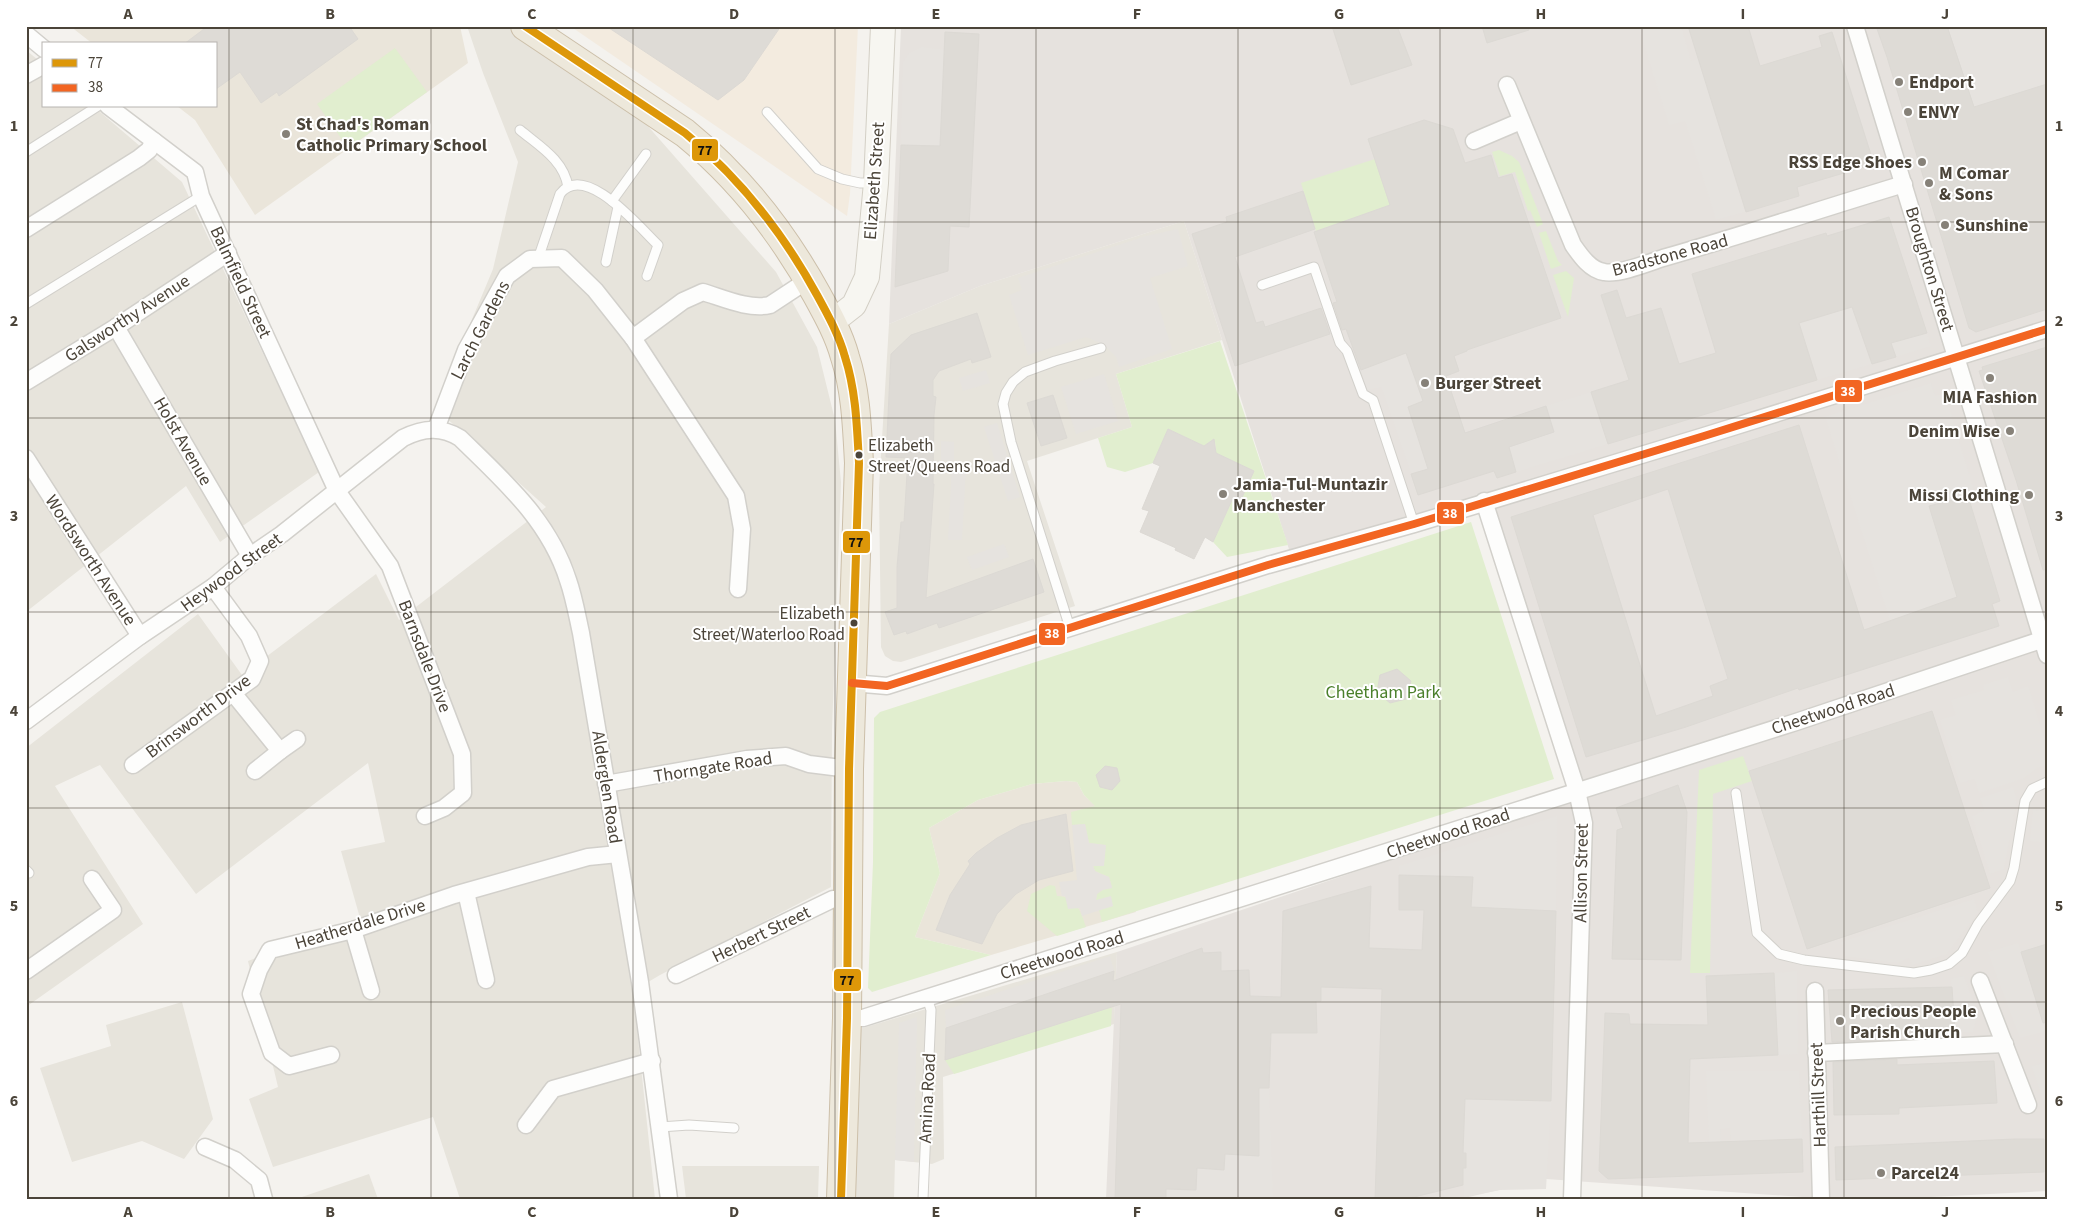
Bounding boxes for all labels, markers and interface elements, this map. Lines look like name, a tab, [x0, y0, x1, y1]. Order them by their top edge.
text: A	[122, 3, 133, 25]
text: B	[325, 3, 335, 25]
text: C	[527, 3, 537, 25]
text: D	[729, 3, 739, 25]
text: E	[932, 3, 940, 25]
text: F	[1133, 3, 1141, 25]
text: G	[1334, 3, 1344, 25]
text: H	[1536, 3, 1546, 25]
text: I	[1741, 3, 1745, 25]
text: J	[1941, 3, 1949, 25]
legend	[42, 42, 218, 108]
text: 77	[88, 53, 103, 74]
place label: Endport	[1909, 70, 1974, 95]
marker: Endport	[1893, 76, 1905, 88]
text: 38	[88, 77, 103, 98]
place label: ENVY	[1918, 100, 1960, 125]
marker: ENVY	[1902, 106, 1914, 118]
place label: St Chad's Roman Catholic Primary School	[296, 112, 487, 158]
text: 1	[10, 115, 18, 137]
text: 1	[2055, 115, 2063, 137]
street label: Elizabeth Street	[858, 121, 891, 241]
marker: St Chad's Roman Catholic Primary School	[280, 128, 292, 140]
line badge: 77	[691, 138, 719, 162]
text: 77	[698, 141, 712, 161]
place label: RSS Edge Shoes	[1788, 150, 1912, 175]
marker: RSS Edge Shoes	[1916, 156, 1928, 168]
place label: M Comar & Sons	[1939, 161, 2010, 207]
marker: M Comar & Sons	[1923, 177, 1935, 189]
street label: Broughton Street	[1899, 204, 1960, 335]
place label: Sunshine	[1955, 213, 2028, 238]
marker: Sunshine	[1939, 219, 1951, 231]
street label: Balmfield Street	[204, 222, 277, 342]
street label: Bradstone Road	[1609, 228, 1731, 283]
street label: Galsworthy Avenue	[60, 269, 195, 368]
street label: Larch Gardens	[445, 276, 516, 384]
text: 2	[10, 310, 18, 332]
text: 2	[2055, 310, 2063, 332]
place label: Burger Street	[1435, 371, 1541, 396]
marker: MIA Fashion	[1984, 372, 1996, 384]
marker: Burger Street	[1419, 377, 1431, 389]
line badge: 38	[1834, 379, 1863, 403]
text: 38	[1841, 382, 1855, 402]
place label: MIA Fashion	[1943, 385, 2037, 410]
street label: Holst Avenue	[147, 392, 218, 490]
place label: Denim Wise	[1908, 419, 2000, 444]
marker: Denim Wise	[2004, 425, 2016, 437]
place label: Elizabeth Street/Queens Road	[868, 434, 1010, 479]
marker: Elizabeth Street/Queens Road	[854, 450, 864, 460]
place label: Jamia-Tul-Muntazir Manchester	[1233, 472, 1389, 518]
place label: Missi Clothing	[1909, 483, 2019, 508]
marker: Jamia-Tul-Muntazir Manchester	[1217, 488, 1229, 500]
marker: Missi Clothing	[2023, 489, 2035, 501]
street label: Wordsworth Avenue	[39, 490, 142, 631]
line badge: 38	[1436, 501, 1465, 525]
text: 38	[1443, 504, 1457, 524]
text: 3	[10, 505, 18, 527]
text: 3	[2055, 505, 2063, 527]
street label: Heywood Street	[175, 527, 287, 618]
line badge: 77	[842, 530, 871, 554]
text: 77	[849, 533, 863, 553]
street label: Barnsdale Drive	[392, 596, 457, 716]
place label: Elizabeth Street/Waterloo Road	[692, 602, 845, 647]
marker: Elizabeth Street/Waterloo Road	[849, 618, 859, 628]
line badge: 38	[1038, 622, 1066, 646]
text: 38	[1045, 624, 1059, 644]
street label: Brinsworth Drive	[140, 668, 256, 764]
street label: Cheetwood Road	[1768, 678, 1898, 741]
park label: Cheetham Park	[1326, 680, 1441, 705]
text: 4	[10, 700, 19, 722]
text: 4	[2055, 700, 2064, 722]
street label: Alderglen Road	[585, 729, 628, 845]
street label: Thorngate Road	[652, 746, 774, 789]
street label: Cheetwood Road	[1383, 802, 1513, 865]
street label: Allison Street	[1568, 823, 1595, 923]
street label: Heatherdale Drive	[292, 893, 429, 956]
text: 5	[10, 895, 18, 917]
text: 5	[2055, 895, 2063, 917]
street label: Herbert Street	[708, 900, 815, 969]
street label: Cheetwood Road	[997, 925, 1127, 986]
line badge: 77	[833, 968, 862, 992]
text: 77	[840, 971, 854, 991]
place label: Precious People Parish Church	[1850, 999, 1977, 1045]
marker: Precious People Parish Church	[1834, 1015, 1846, 1027]
street label: Harthill Street	[1804, 1042, 1833, 1148]
street label: Amina Road	[913, 1052, 942, 1144]
text: 6	[10, 1090, 18, 1112]
text: 6	[2055, 1090, 2063, 1112]
place label: Parcel24	[1891, 1161, 1959, 1186]
marker: Parcel24	[1875, 1167, 1887, 1179]
text: A	[122, 1201, 133, 1223]
text: B	[325, 1201, 335, 1223]
text: C	[527, 1201, 537, 1223]
text: D	[729, 1201, 739, 1223]
text: E	[932, 1201, 940, 1223]
text: F	[1133, 1201, 1141, 1223]
text: G	[1334, 1201, 1344, 1223]
text: H	[1536, 1201, 1546, 1223]
text: I	[1741, 1201, 1745, 1223]
text: J	[1941, 1201, 1949, 1223]

